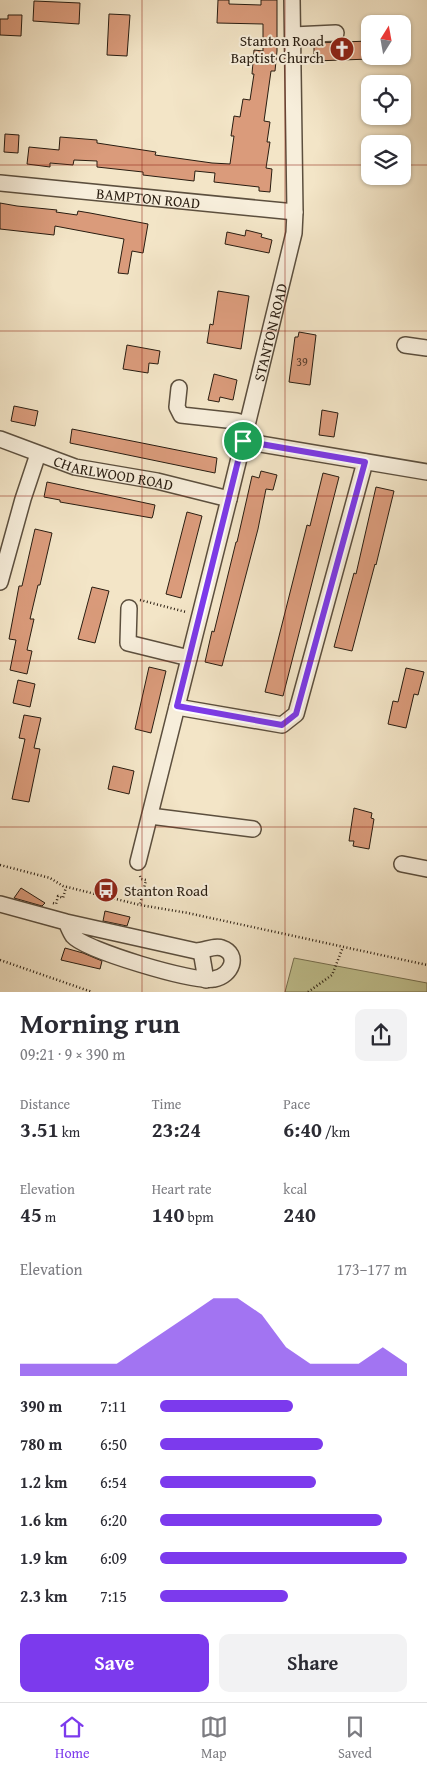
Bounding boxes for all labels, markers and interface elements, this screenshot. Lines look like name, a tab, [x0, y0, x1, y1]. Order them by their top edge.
north arrow	[361, 15, 411, 65]
map controls	[361, 15, 411, 185]
place label: Stanton Road Baptist Church	[231, 30, 325, 68]
church icon: Stanton Road Baptist Church	[329, 36, 355, 62]
button: locate	[361, 75, 411, 125]
button: layers	[361, 135, 411, 185]
street label: BAMPTON ROAD	[95, 182, 201, 213]
street label: STANTON ROAD	[248, 281, 292, 383]
house number: 39	[296, 353, 308, 370]
pin	[222, 420, 264, 462]
icon: arrive	[229, 427, 257, 455]
street label: CHARLWOOD ROAD	[51, 450, 176, 495]
bus stop icon: Stanton Road	[93, 877, 119, 903]
place label: Stanton Road	[124, 880, 208, 901]
text: Morning run	[20, 1002, 180, 1043]
button: share	[355, 1009, 407, 1061]
text: 09:21 · 9 × 390 m	[20, 1042, 125, 1066]
text: Distance	[20, 1094, 70, 1114]
text: Time	[152, 1094, 181, 1114]
text: Pace	[283, 1094, 310, 1114]
text: 3.51	[20, 1114, 59, 1145]
text: 23:24	[152, 1114, 201, 1145]
text: 6:40	[283, 1114, 322, 1145]
text: km	[59, 1122, 80, 1142]
text: /km	[322, 1122, 350, 1142]
text: Elevation	[20, 1179, 75, 1199]
text: Heart rate	[152, 1179, 212, 1199]
text: kcal	[283, 1179, 307, 1199]
text: 45	[20, 1199, 42, 1230]
text: 140	[152, 1199, 184, 1230]
text: 240	[283, 1199, 316, 1230]
text: m	[42, 1207, 56, 1227]
text: bpm	[184, 1207, 214, 1227]
text: Elevation	[20, 1257, 83, 1281]
text: 173–177 m	[337, 1257, 407, 1281]
text: 390 m	[20, 1394, 62, 1418]
text: 7:11	[100, 1394, 127, 1418]
text: 780 m	[20, 1432, 62, 1456]
text: 6:50	[100, 1432, 127, 1456]
text: 1.2 km	[20, 1470, 67, 1494]
text: 6:54	[100, 1470, 127, 1494]
text: 1.6 km	[20, 1508, 67, 1532]
text: 6:20	[100, 1508, 127, 1532]
text: 1.9 km	[20, 1546, 67, 1570]
text: 6:09	[100, 1546, 127, 1570]
text: 2.3 km	[20, 1584, 67, 1608]
text: 7:15	[100, 1584, 127, 1608]
button: Save	[20, 1634, 209, 1692]
button: Share	[219, 1634, 407, 1692]
tab: Home	[55, 1713, 90, 1763]
tab: Map	[200, 1713, 228, 1763]
tab: Saved	[338, 1713, 372, 1763]

